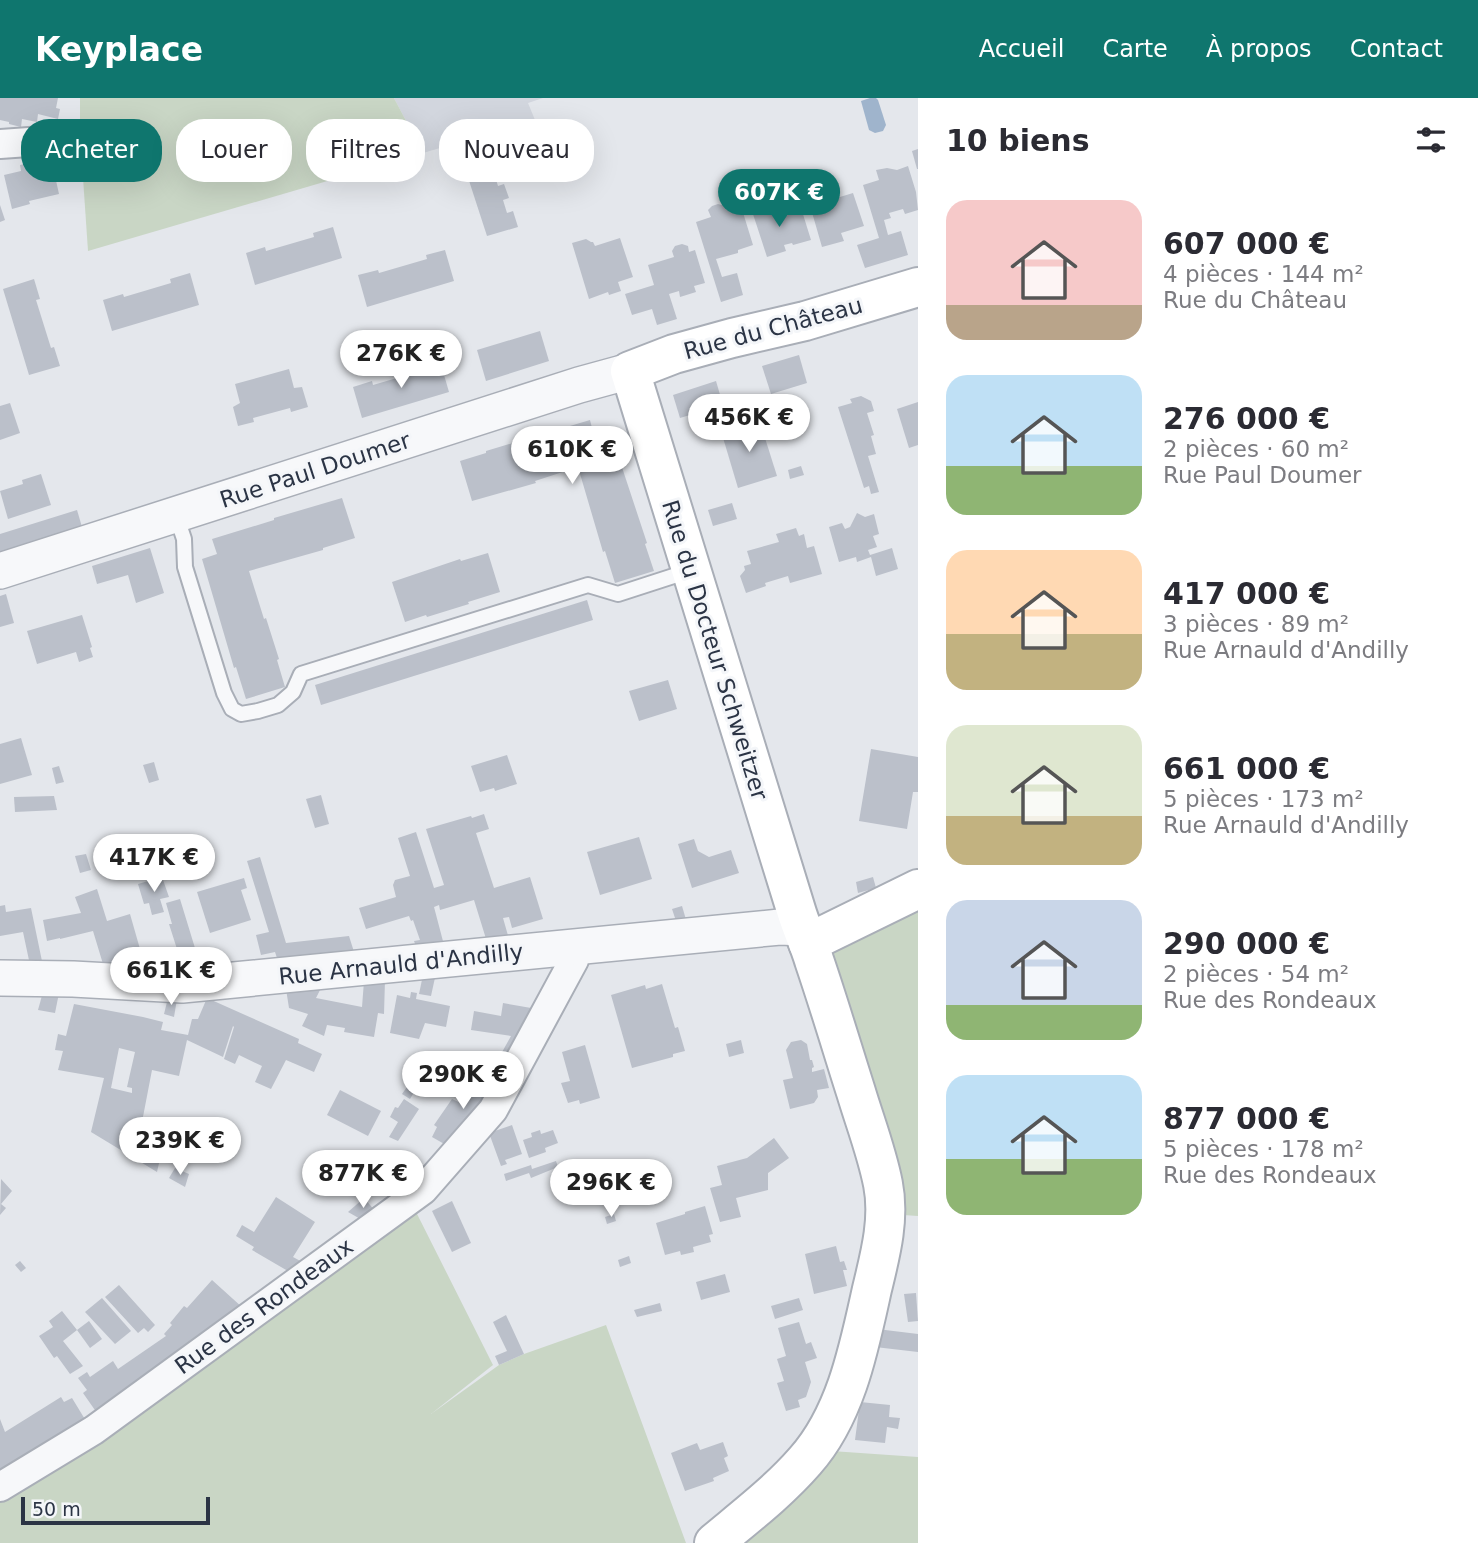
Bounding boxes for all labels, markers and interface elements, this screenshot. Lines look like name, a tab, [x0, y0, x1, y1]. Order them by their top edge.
text: Keyplace	[35, 30, 203, 69]
text: Accueil	[979, 35, 1064, 63]
text: Carte	[1102, 35, 1168, 63]
text: À propos	[1206, 35, 1312, 63]
text: Contact	[1350, 35, 1443, 63]
chip: Acheter	[21, 119, 162, 182]
chip: Louer	[176, 119, 292, 182]
chip: Filtres	[306, 119, 425, 182]
chip: Nouveau	[439, 119, 594, 182]
icon: filters	[1412, 121, 1450, 159]
text: 10 biens	[946, 123, 1090, 158]
pin: 607K €	[722, 170, 836, 229]
text: 607K €	[734, 179, 824, 205]
text: 607 000 €	[1163, 226, 1330, 261]
icon: home	[1002, 228, 1086, 312]
text: 4 pièces · 144 m²	[1163, 261, 1364, 287]
text: Rue du Château	[1163, 287, 1347, 313]
street label: Rue du Château	[681, 292, 865, 364]
pin: 276K €	[344, 330, 458, 390]
text: 276K €	[356, 340, 446, 366]
pin: 456K €	[692, 394, 806, 454]
text: 276 000 €	[1163, 401, 1330, 436]
icon: home	[1002, 403, 1086, 487]
text: 456K €	[704, 404, 794, 430]
pin: 610K €	[515, 426, 629, 486]
street label: Rue Paul Doumer	[217, 427, 414, 513]
text: 610K €	[527, 436, 617, 462]
text: 2 pièces · 60 m²	[1163, 436, 1349, 462]
text: Rue Paul Doumer	[1163, 462, 1362, 488]
street label: Rue du Docteur Schweitzer	[657, 497, 773, 804]
text: 417 000 €	[1163, 576, 1330, 611]
icon: home	[1002, 578, 1086, 662]
text: 3 pièces · 89 m²	[1163, 611, 1349, 637]
text: Rue Arnauld d'Andilly	[1163, 637, 1409, 663]
text: 661 000 €	[1163, 751, 1330, 786]
icon: home	[1002, 753, 1086, 837]
text: 5 pièces · 173 m²	[1163, 786, 1364, 812]
text: Rue Arnauld d'Andilly	[1163, 812, 1409, 838]
pin: 417K €	[97, 834, 211, 894]
text: 417K €	[109, 844, 199, 870]
text: 290 000 €	[1163, 926, 1330, 961]
icon: home	[1002, 928, 1086, 1012]
street label: Rue Arnauld d'Andilly	[277, 938, 525, 990]
pin: 661K €	[114, 948, 228, 1007]
text: 661K €	[126, 957, 216, 983]
text: 2 pièces · 54 m²	[1163, 961, 1349, 987]
text: Rue des Rondeaux	[1163, 987, 1377, 1013]
pin: 290K €	[406, 1052, 520, 1111]
text: 290K €	[418, 1061, 508, 1087]
text: 877 000 €	[1163, 1101, 1330, 1136]
icon: home	[1002, 1103, 1086, 1187]
pin: 239K €	[123, 1118, 237, 1177]
text: 239K €	[135, 1127, 225, 1153]
text: 5 pièces · 178 m²	[1163, 1136, 1364, 1162]
pin: 877K €	[306, 1150, 420, 1210]
text: 877K €	[318, 1160, 408, 1186]
pin: 296K €	[554, 1160, 668, 1219]
text: Rue des Rondeaux	[1163, 1162, 1377, 1188]
text: 296K €	[566, 1169, 656, 1195]
street label: Rue des Rondeaux	[170, 1233, 358, 1379]
scale bar	[21, 1494, 210, 1526]
text: 50 m	[32, 1498, 81, 1520]

